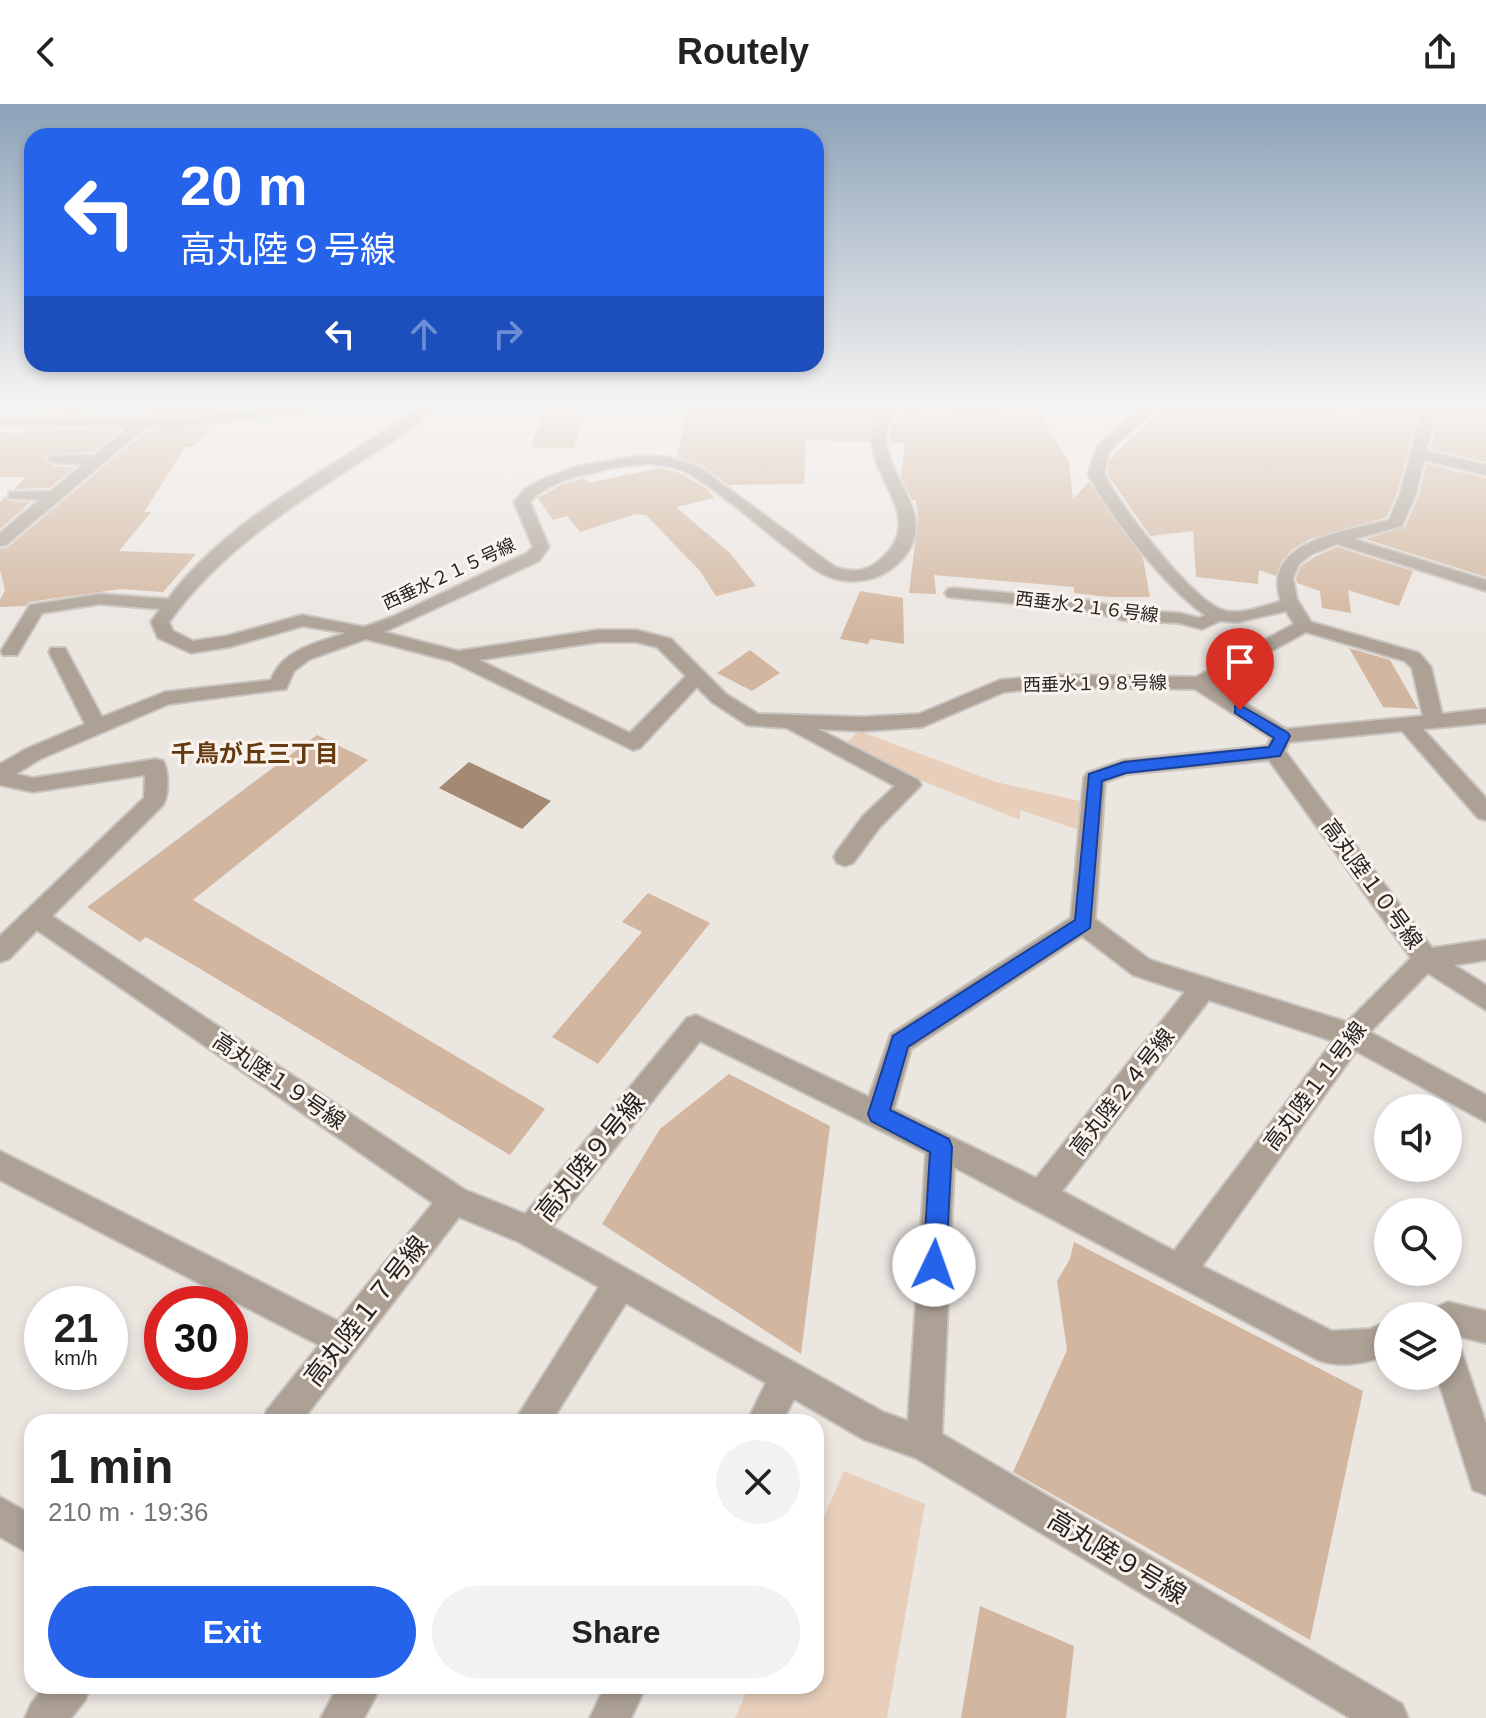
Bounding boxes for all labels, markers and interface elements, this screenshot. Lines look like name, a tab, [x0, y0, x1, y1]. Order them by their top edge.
icon: back	[24, 30, 68, 74]
icon: share	[1418, 30, 1462, 74]
text: Routely	[677, 31, 809, 72]
text: 20 m	[180, 154, 308, 217]
icon: left	[48, 160, 152, 264]
text: 高丸陸９号線	[180, 229, 396, 270]
icon: left	[318, 312, 362, 356]
icon: ahead	[402, 312, 446, 356]
icon: right	[486, 312, 530, 356]
street label: 西垂水２１５号線	[380, 535, 518, 613]
street label: 西垂水２１６号線	[1014, 588, 1160, 626]
pin	[1206, 628, 1274, 710]
icon: arrive	[1218, 640, 1262, 684]
street label: 西垂水１９８号線	[1023, 673, 1167, 695]
district label: 千鳥が丘三丁目	[171, 740, 339, 767]
street label: 高丸陸１０号線	[1317, 814, 1427, 954]
street label: 高丸陸１１号線	[1259, 1017, 1371, 1155]
street label: 高丸陸２４号線	[1065, 1024, 1179, 1160]
street label: 高丸陸１９号線	[208, 1028, 350, 1134]
street label: 高丸陸９号線	[529, 1087, 651, 1227]
map controls	[1374, 1094, 1462, 1390]
button: sound	[1374, 1094, 1462, 1182]
button: search	[1374, 1198, 1462, 1286]
position arrow	[892, 1223, 976, 1307]
street label: 高丸陸１７号線	[298, 1230, 434, 1392]
speed limit sign: 30	[144, 1286, 248, 1390]
button: layers	[1374, 1302, 1462, 1390]
text: 21	[54, 1306, 98, 1350]
text: km/h	[54, 1347, 98, 1369]
text: 1 min	[48, 1440, 173, 1493]
button: close	[716, 1440, 800, 1524]
text: 210 m · 19:36	[48, 1497, 208, 1527]
street label: 高丸陸９号線	[1042, 1504, 1192, 1610]
button: Exit	[48, 1586, 416, 1678]
button: Share	[432, 1586, 800, 1678]

